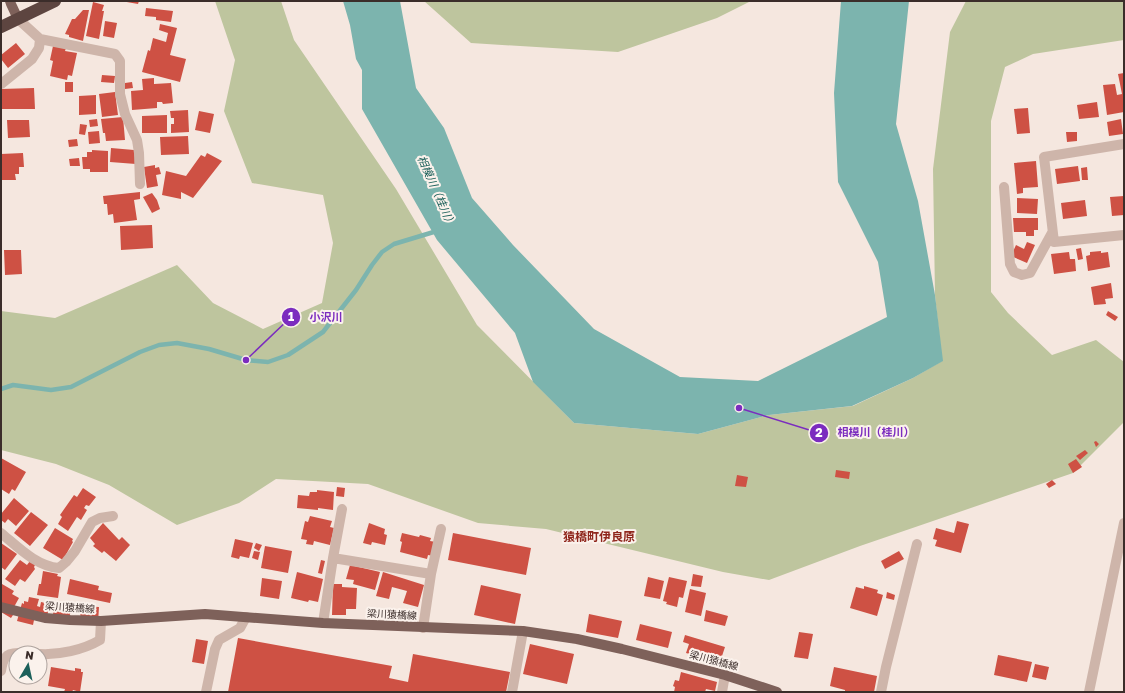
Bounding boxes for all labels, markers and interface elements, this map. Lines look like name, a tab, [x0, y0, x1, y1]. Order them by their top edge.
water label: 相模川（桂川）	[415, 153, 459, 229]
callout: 小沢川	[281, 305, 350, 328]
text: 1	[288, 309, 294, 324]
text: 小沢川	[310, 310, 343, 323]
callout: 相模川（桂川）	[809, 421, 922, 444]
text: 2	[815, 425, 823, 440]
text: 相模川（桂川）	[838, 425, 915, 438]
district label: 猿橋町伊良原	[563, 529, 635, 544]
street label: 梁川猿橋線	[45, 599, 95, 615]
street label: 梁川猿橋線	[367, 607, 417, 621]
north arrow	[8, 645, 48, 685]
text: N	[24, 648, 35, 662]
street label: 梁川猿橋線	[688, 648, 740, 672]

